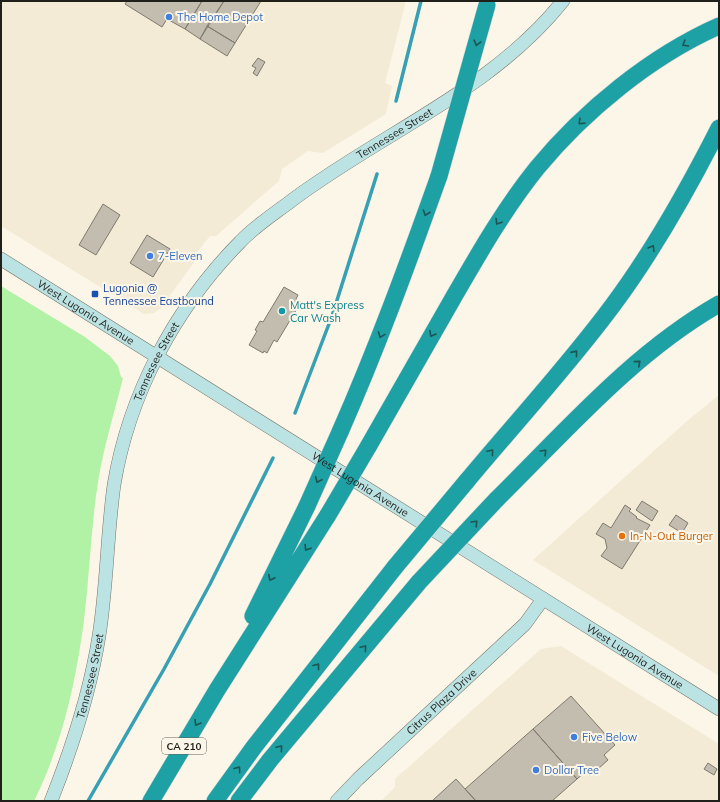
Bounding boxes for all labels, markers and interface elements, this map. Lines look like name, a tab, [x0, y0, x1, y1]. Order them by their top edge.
place label: The Home Depot	[177, 10, 263, 24]
marker: The Home Depot	[164, 12, 174, 22]
one-way arrow	[473, 39, 482, 46]
one-way arrow	[682, 40, 689, 47]
street label: Tennessee Street	[354, 105, 435, 162]
one-way arrow	[578, 117, 586, 125]
one-way arrow	[422, 209, 430, 216]
one-way arrow	[496, 218, 503, 225]
one-way arrow	[647, 245, 655, 252]
place label: 7-Eleven	[158, 249, 203, 263]
marker: 7-Eleven	[145, 251, 155, 261]
street label: West Lugonia Avenue	[35, 276, 137, 348]
place label: Lugonia @ Tennessee Eastbound	[103, 281, 214, 308]
marker: Lugonia @ Tennessee Eastbound	[90, 289, 100, 299]
place label: Matt's Express Car Wash	[290, 298, 364, 325]
marker: Matt's Express Car Wash	[277, 306, 287, 316]
street label: Tennessee Street	[131, 319, 182, 403]
one-way arrow	[430, 330, 437, 337]
one-way arrow	[378, 332, 386, 339]
one-way arrow	[571, 350, 578, 357]
one-way arrow	[633, 360, 641, 367]
street label: West Lugonia Avenue	[309, 449, 411, 520]
one-way arrow	[487, 449, 494, 456]
one-way arrow	[539, 450, 547, 457]
one-way arrow	[315, 476, 323, 484]
one-way arrow	[470, 520, 477, 528]
place label: In-N-Out Burger	[630, 529, 713, 543]
marker: In-N-Out Burger	[617, 531, 627, 541]
one-way arrow	[304, 544, 312, 551]
one-way arrow	[269, 574, 276, 582]
street label: West Lugonia Avenue	[584, 621, 686, 692]
street label: Tennessee Street	[73, 632, 106, 720]
one-way arrow	[359, 646, 366, 653]
one-way arrow	[312, 664, 319, 671]
street label: Citrus Plaza Drive	[403, 666, 479, 738]
one-way arrow	[195, 719, 202, 726]
place label: Five Below	[582, 730, 638, 744]
marker: Five Below	[569, 732, 579, 742]
road number: CA 210	[162, 738, 206, 754]
one-way arrow	[276, 745, 283, 753]
place label: Dollar Tree	[544, 763, 599, 777]
marker: Dollar Tree	[531, 765, 541, 775]
one-way arrow	[233, 767, 240, 774]

